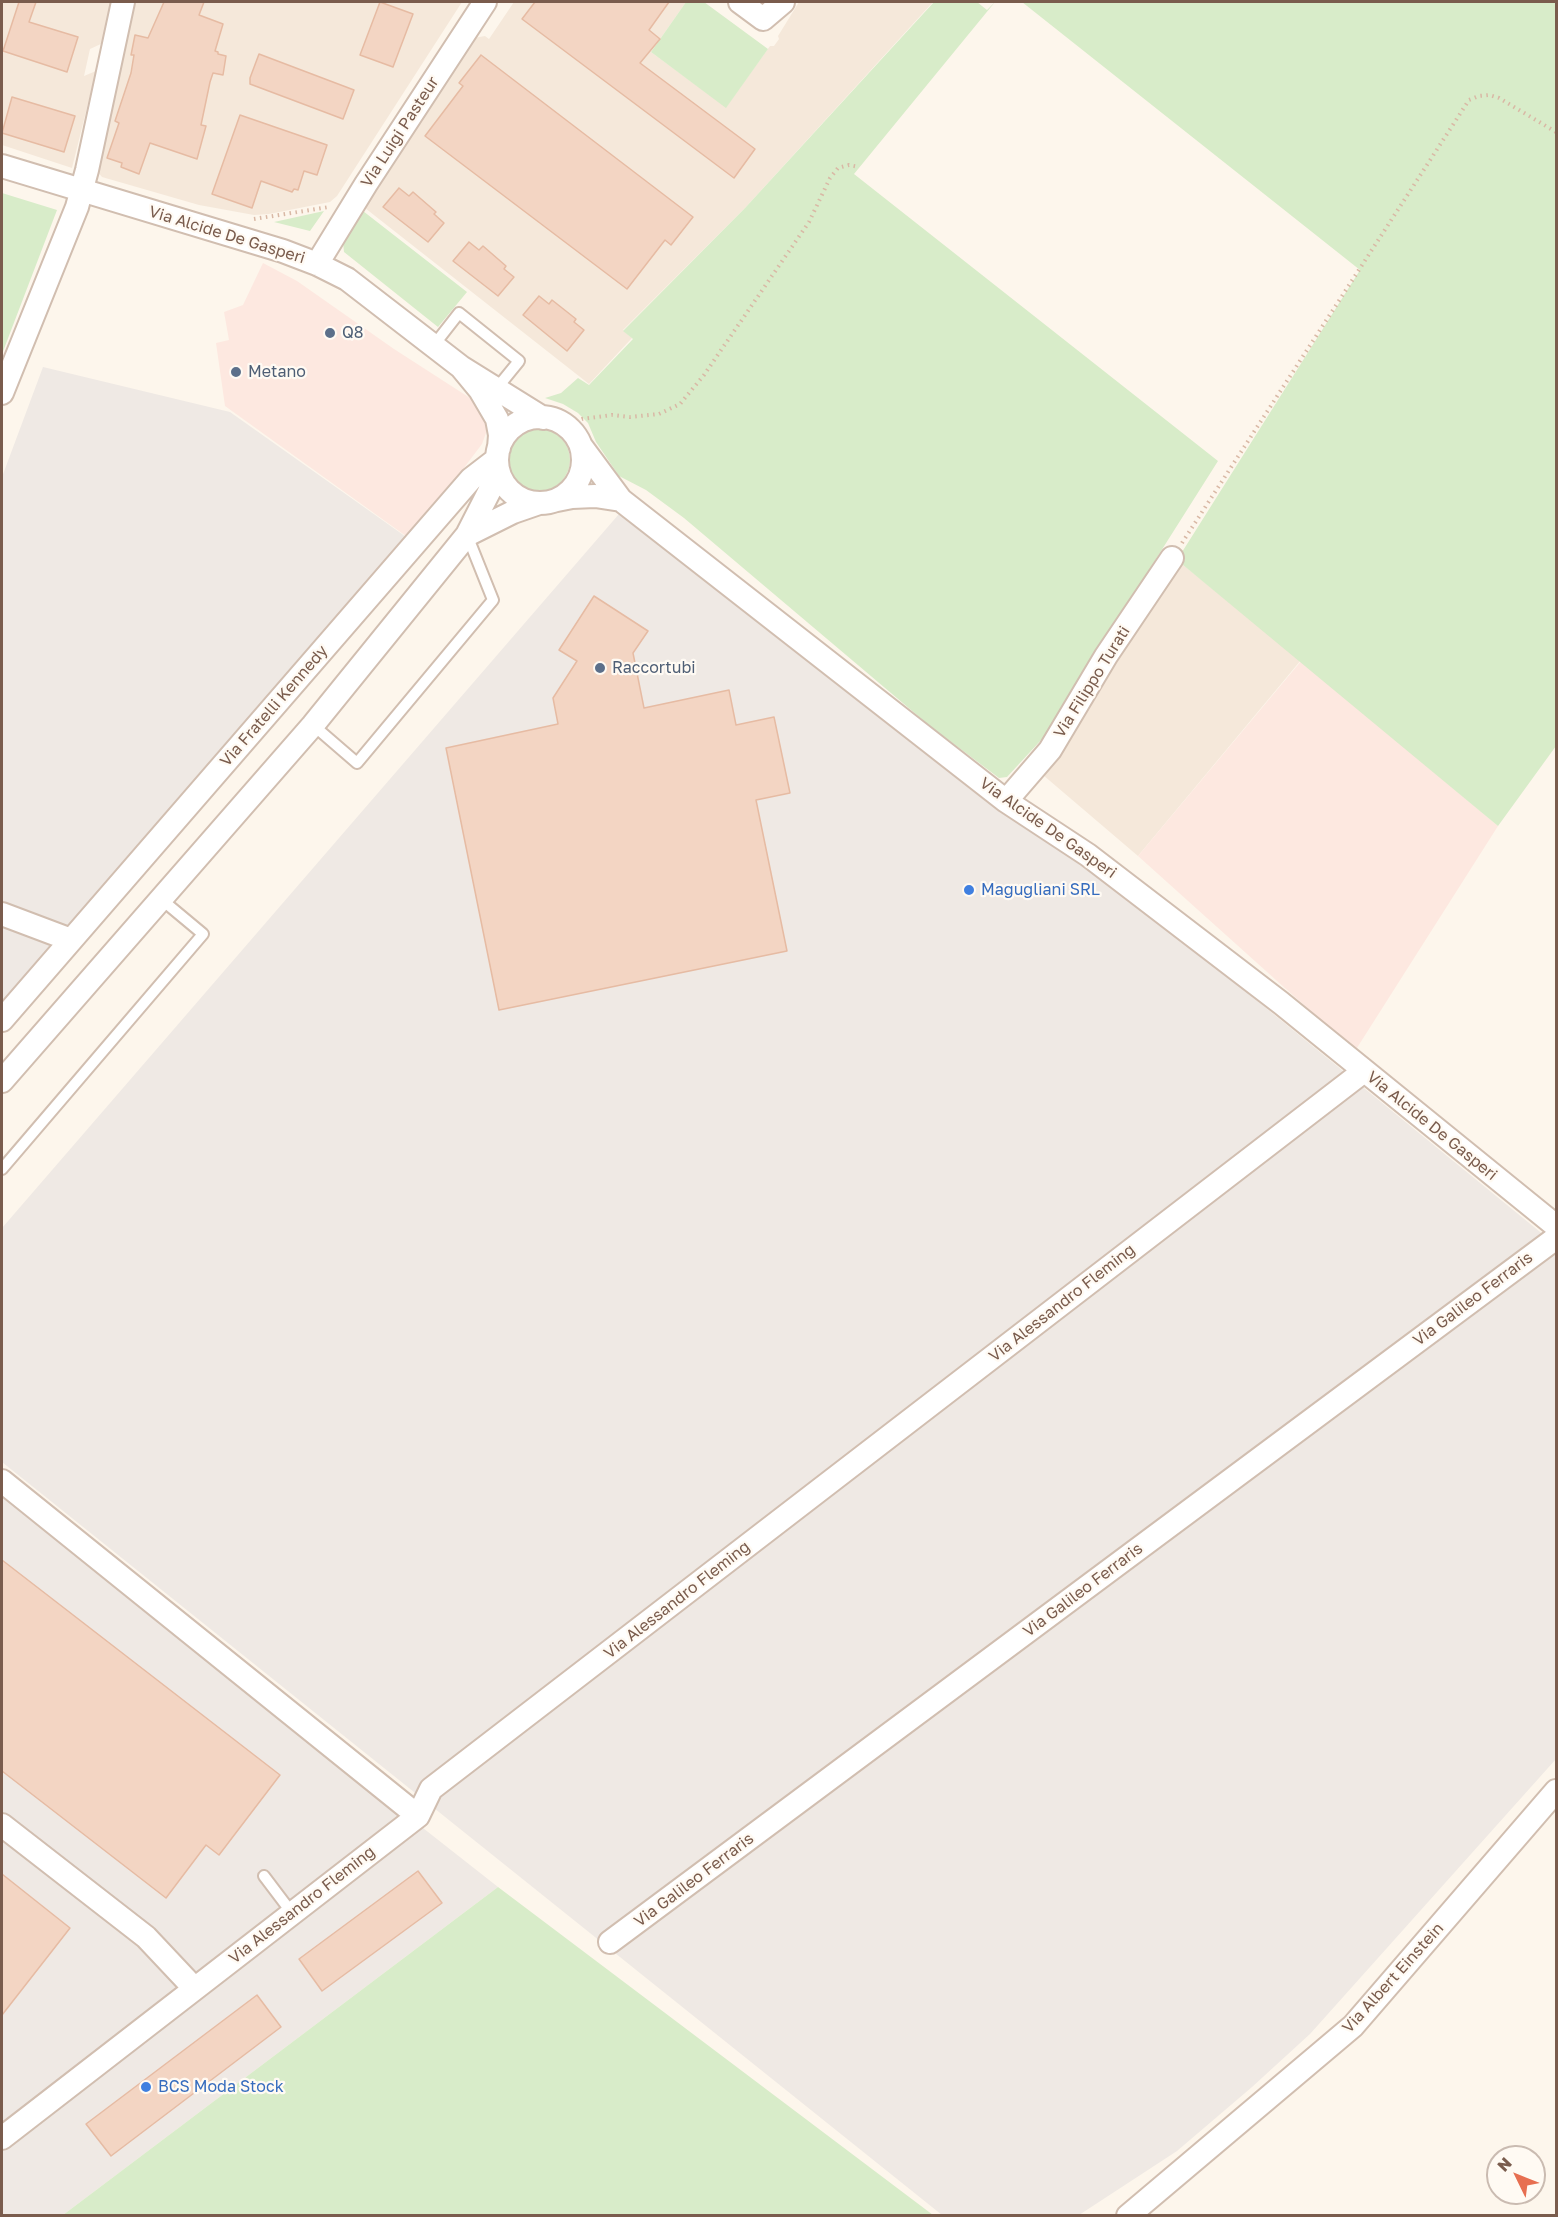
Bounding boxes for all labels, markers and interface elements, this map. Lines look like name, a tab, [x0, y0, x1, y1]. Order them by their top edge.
street label: Via Luigi Pasteur	[357, 73, 443, 191]
street label: Via Alcide De Gasperi	[147, 202, 307, 268]
place label: Q8	[342, 323, 364, 343]
marker: Q8	[323, 326, 337, 340]
place label: Metano	[248, 362, 306, 382]
marker: Metano	[229, 365, 243, 379]
street label: Via Filippo Turati	[1050, 622, 1134, 742]
street label: Via Fratelli Kennedy	[216, 641, 332, 771]
place label: Raccortubi	[612, 658, 696, 678]
marker: Raccortubi	[593, 661, 607, 675]
street label: Via Alcide De Gasperi	[976, 774, 1120, 882]
place label: Magugliani SRL	[981, 880, 1100, 900]
marker: Magugliani SRL	[962, 883, 976, 897]
street label: Via Alcide De Gasperi	[1363, 1067, 1501, 1185]
street label: Via Alessandro Fleming	[985, 1240, 1139, 1366]
street label: Via Galileo Ferraris	[1409, 1248, 1537, 1350]
street label: Via Alessandro Fleming	[600, 1537, 754, 1663]
street label: Via Galileo Ferraris	[1019, 1539, 1147, 1641]
street label: Via Galileo Ferraris	[630, 1829, 758, 1931]
street label: Via Alessandro Fleming	[225, 1842, 379, 1968]
street label: Via Albert Einstein	[1338, 1919, 1448, 2037]
place label: BCS Moda Stock	[158, 2077, 284, 2097]
marker: BCS Moda Stock	[139, 2080, 153, 2094]
north arrow	[1486, 2145, 1546, 2205]
text: N	[1493, 2153, 1516, 2175]

